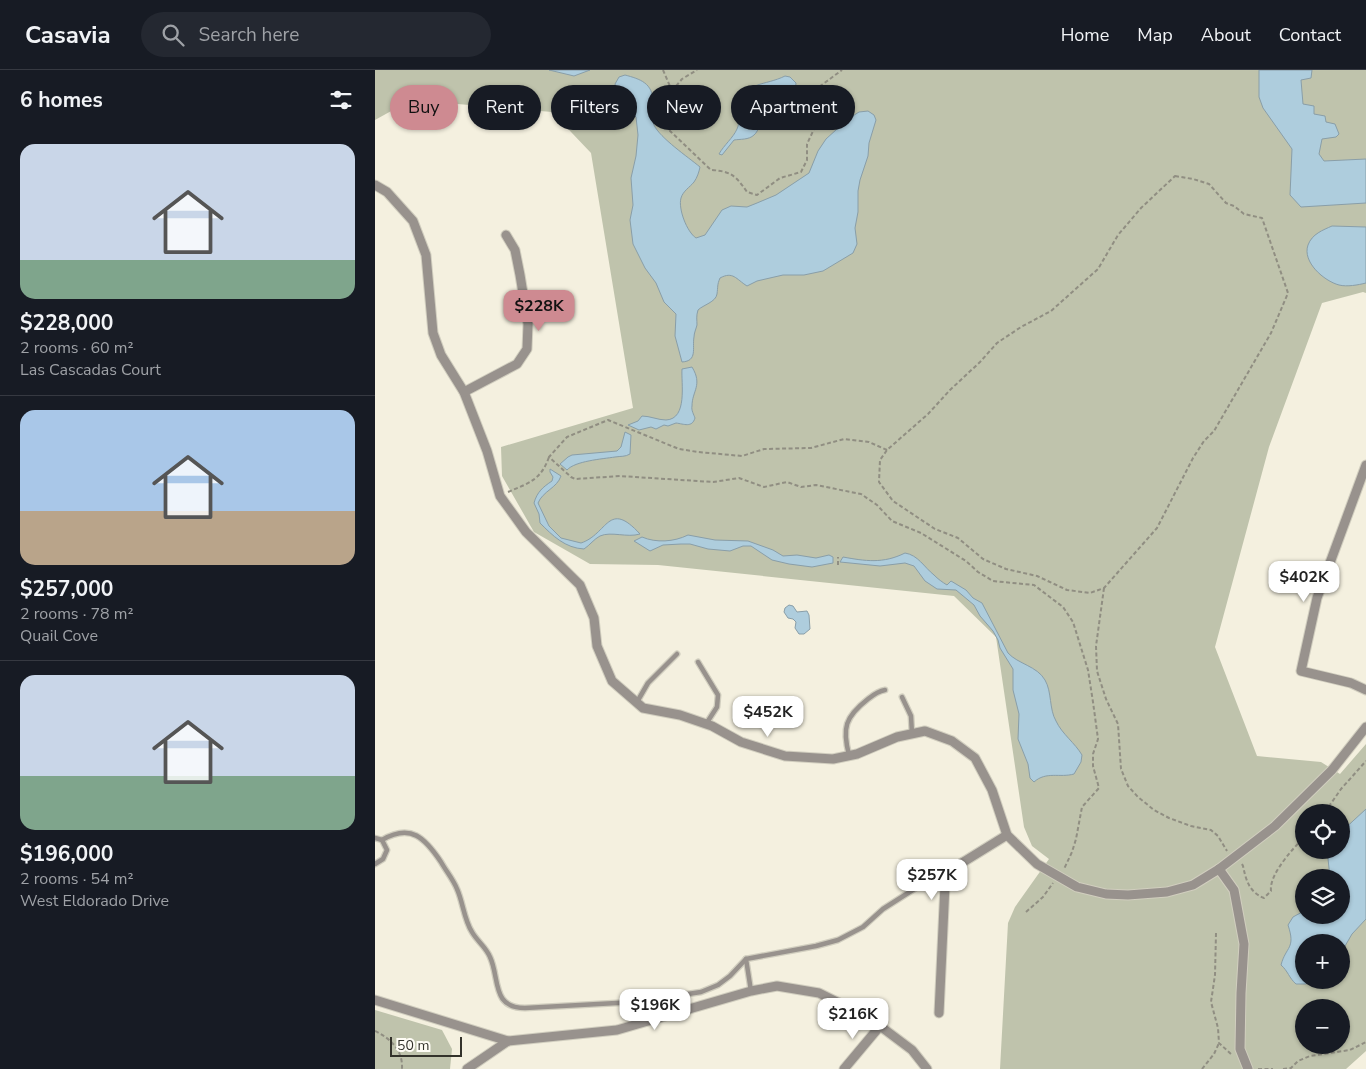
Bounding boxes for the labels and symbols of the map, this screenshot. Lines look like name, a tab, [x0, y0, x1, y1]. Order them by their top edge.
pin: $228K	[504, 290, 574, 332]
pin: $402K	[1269, 560, 1339, 603]
pin: $452K	[733, 696, 803, 738]
pin: $257K	[897, 858, 967, 901]
pin: $196K	[620, 988, 690, 1031]
pin: $216K	[818, 998, 888, 1040]
scale bar	[390, 1034, 463, 1057]

